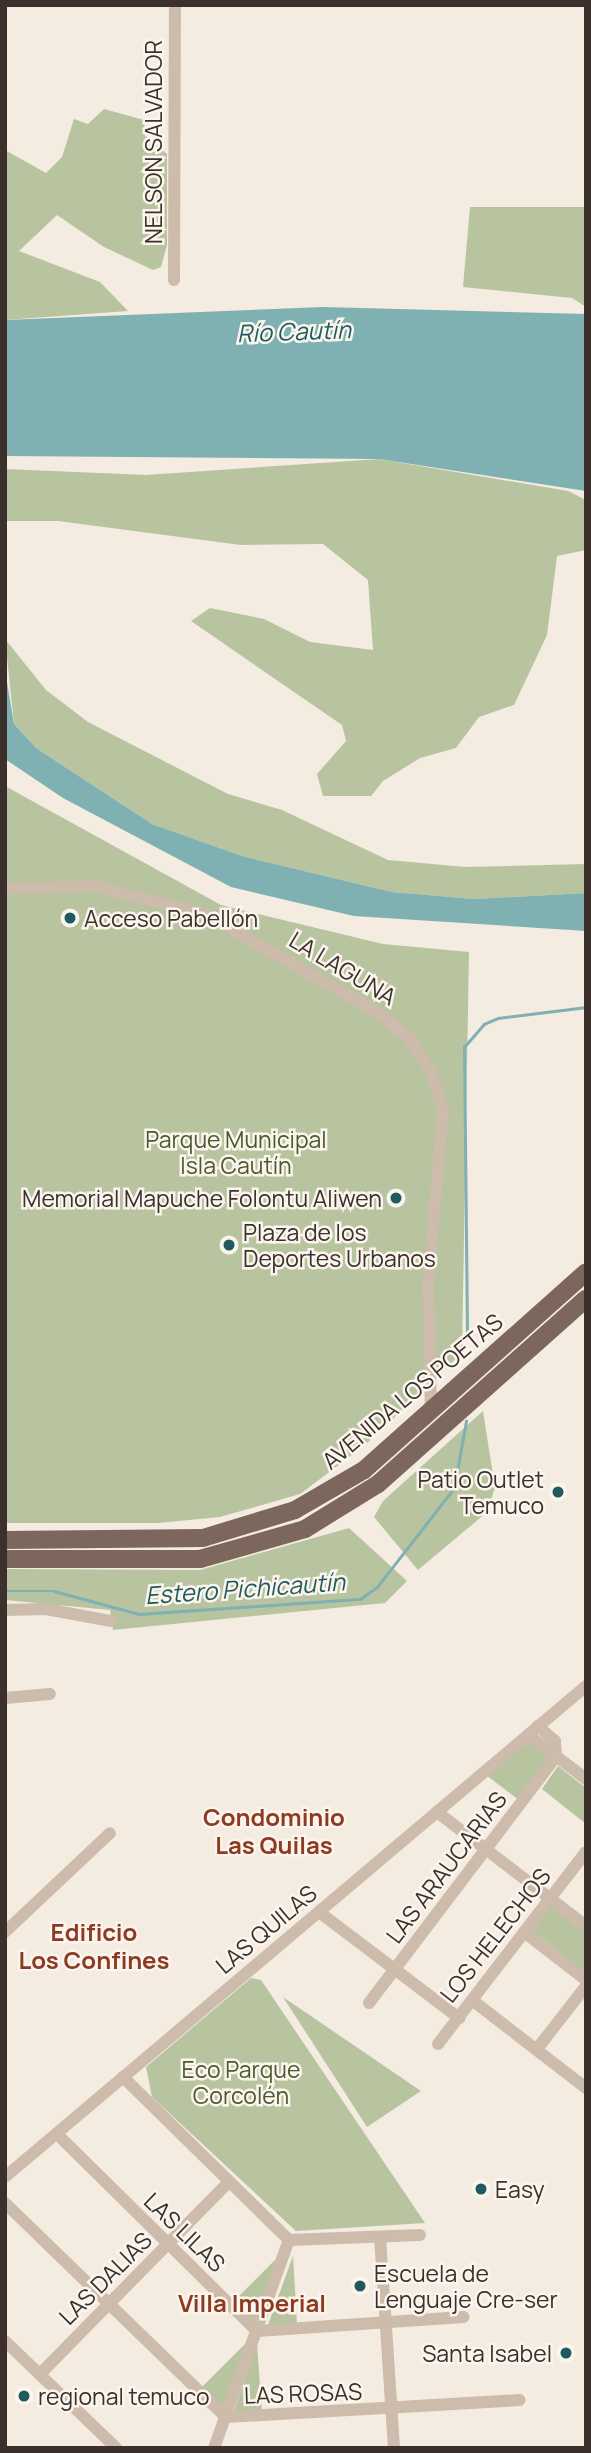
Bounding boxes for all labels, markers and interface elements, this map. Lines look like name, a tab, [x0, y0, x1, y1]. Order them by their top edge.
street label: NELSON SALVADOR	[139, 40, 167, 244]
water label: Río Cautín	[237, 315, 351, 347]
place label: Acceso Pabellón	[84, 904, 258, 932]
marker: Acceso Pabellón	[62, 910, 78, 926]
street label: LA LAGUNA	[285, 925, 401, 1011]
park label: Parque Municipal Isla Cautín	[145, 1125, 327, 1179]
place label: Memorial Mapuche Folontu Aliwen	[22, 1184, 382, 1212]
marker: Memorial Mapuche Folontu Aliwen	[388, 1190, 404, 1206]
place label: Plaza de los Deportes Urbanos	[243, 1218, 436, 1272]
marker: Plaza de los Deportes Urbanos	[221, 1237, 237, 1253]
street label: AVENIDA LOS POETAS	[316, 1307, 508, 1475]
place label: Patio Outlet Temuco	[418, 1465, 544, 1519]
marker: Patio Outlet Temuco	[550, 1484, 566, 1500]
water label: Estero Pichicautín	[144, 1567, 346, 1609]
street label: LAS ARAUCARIAS	[380, 1786, 512, 1948]
district label: Condominio Las Quilas	[203, 1803, 345, 1859]
street label: LOS HELECHOS	[434, 1862, 556, 2008]
street label: LAS QUILAS	[210, 1879, 322, 1979]
district label: Edificio Los Confines	[18, 1918, 170, 1974]
park label: Eco Parque Corcolén	[182, 2055, 300, 2109]
place label: Easy	[495, 2175, 545, 2203]
marker: Easy	[473, 2181, 489, 2197]
street label: LAS LILAS	[139, 2187, 231, 2277]
street label: LAS DALIAS	[53, 2226, 157, 2330]
place label: Escuela de Lenguaje Cre-ser	[374, 2259, 558, 2313]
marker: Escuela de Lenguaje Cre-ser	[352, 2278, 368, 2294]
district label: Villa Imperial	[178, 2289, 326, 2317]
place label: Santa Isabel	[422, 2339, 552, 2367]
marker: Santa Isabel	[558, 2345, 574, 2361]
street label: LAS ROSAS	[243, 2377, 363, 2409]
place label: regional temuco	[38, 2382, 210, 2410]
marker: regional temuco	[16, 2388, 32, 2404]

